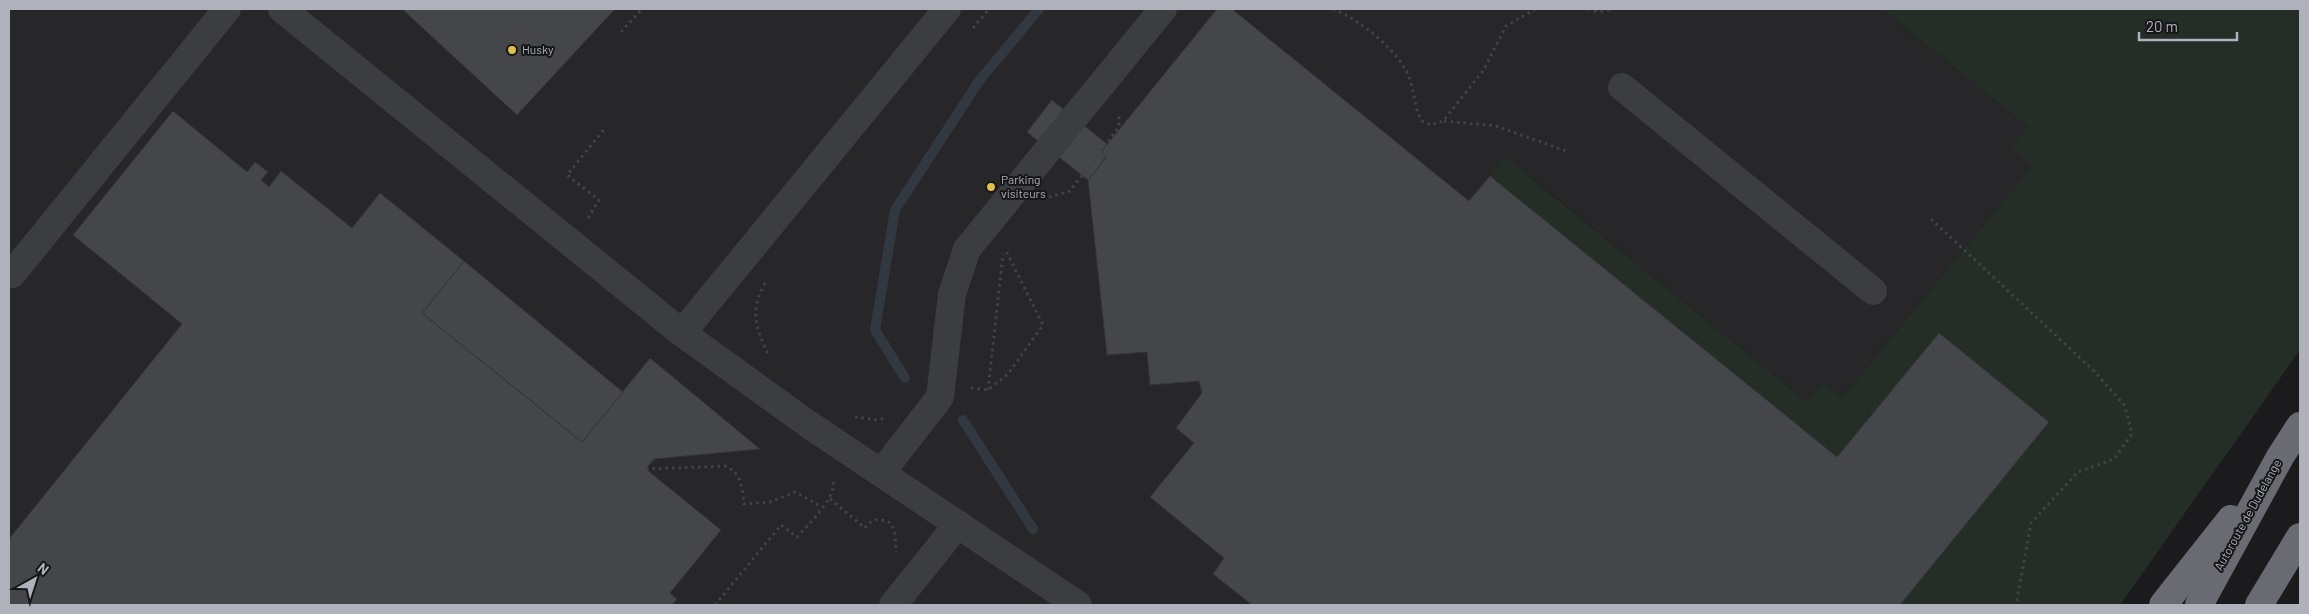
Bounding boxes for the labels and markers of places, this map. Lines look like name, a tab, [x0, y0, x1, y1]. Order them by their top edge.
place label: Husky	[522, 42, 554, 56]
marker: Husky	[506, 44, 518, 56]
place label: Parking visiteurs	[1001, 172, 1046, 200]
marker: Parking visiteurs	[985, 181, 997, 193]

